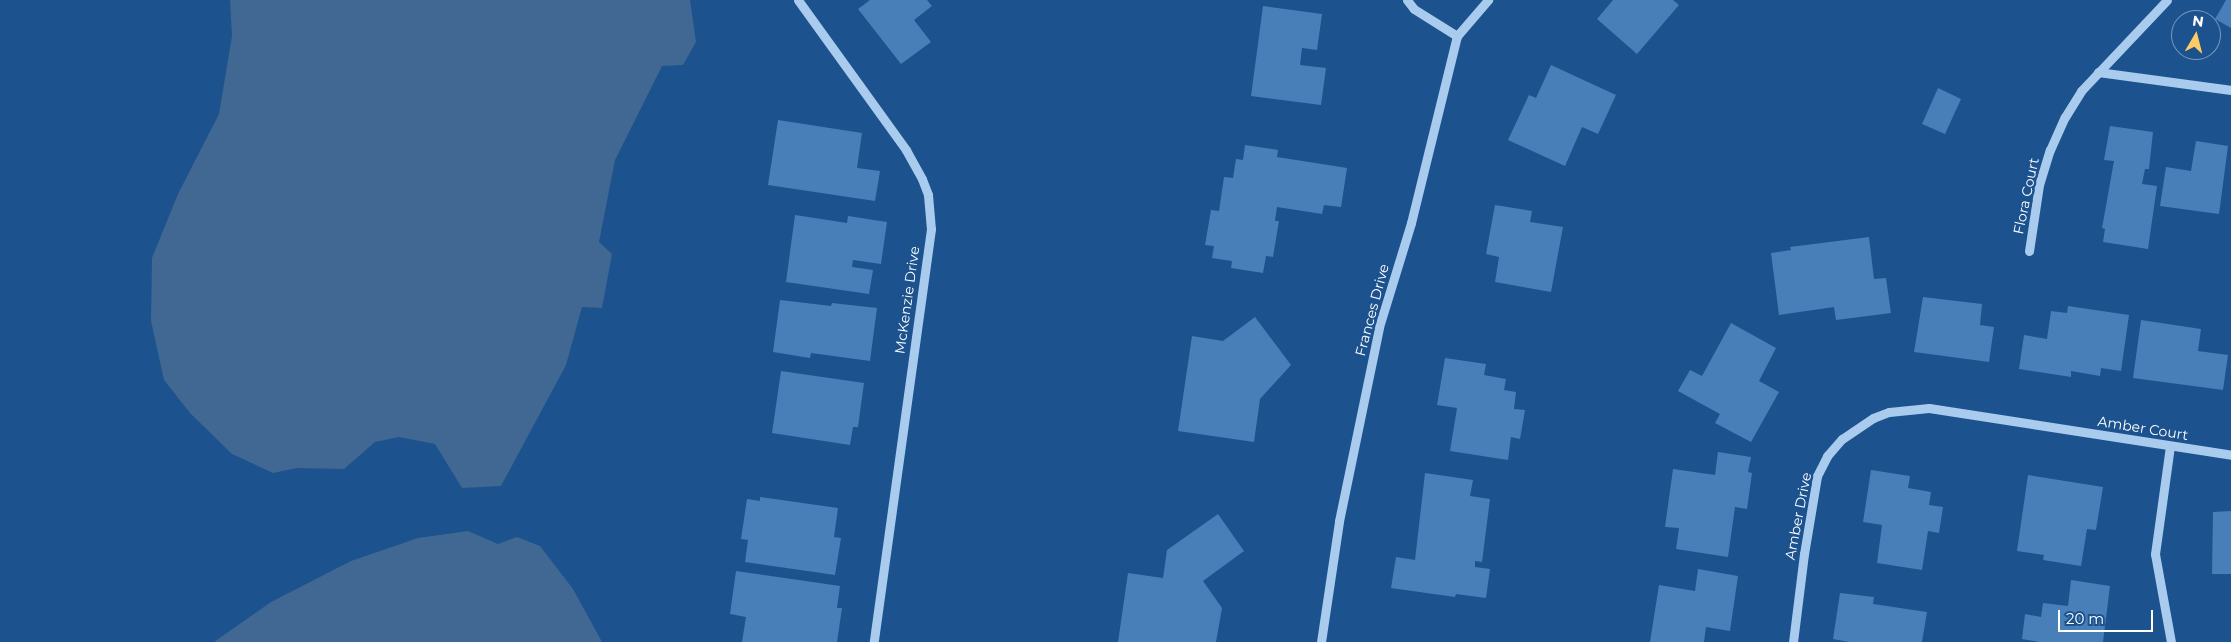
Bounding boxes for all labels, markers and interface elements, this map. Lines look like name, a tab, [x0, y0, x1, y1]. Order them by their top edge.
north arrow	[2171, 10, 2221, 60]
text: N	[2191, 11, 2205, 31]
street label: Flora Court	[2010, 156, 2042, 236]
street label: McKenzie Drive	[891, 245, 923, 355]
street label: Frances Drive	[1352, 262, 1392, 358]
street label: Amber Court	[2097, 413, 2189, 443]
street label: Amber Drive	[1781, 471, 1815, 561]
scale bar	[2061, 600, 2156, 632]
text: 20 m	[2066, 609, 2104, 628]

